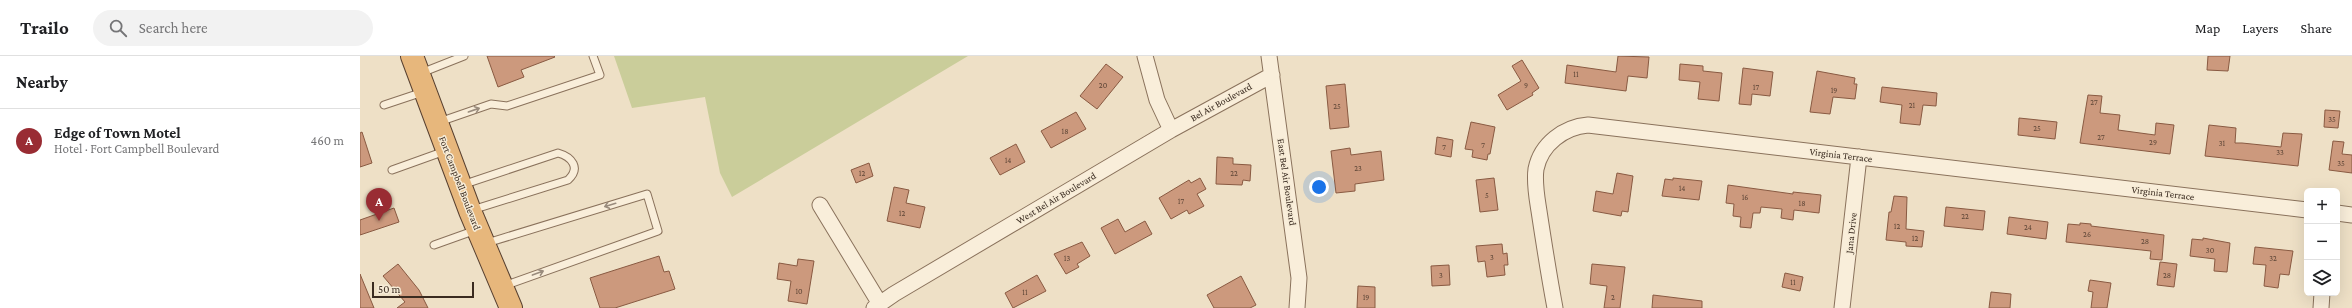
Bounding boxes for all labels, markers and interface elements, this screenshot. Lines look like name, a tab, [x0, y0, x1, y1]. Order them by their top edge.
search box	[93, 10, 373, 46]
text: Trailo	[20, 17, 69, 38]
icon: search	[107, 17, 129, 39]
text: Search here	[139, 20, 208, 36]
text: Map	[2195, 20, 2220, 36]
text: Layers	[2242, 20, 2279, 36]
text: Share	[2301, 20, 2332, 36]
house number: 11	[1573, 70, 1579, 79]
text: Nearby	[16, 73, 68, 92]
street label: Bel Air Boulevard	[1188, 80, 1254, 123]
house number: 20	[1099, 81, 1108, 90]
house number: 9	[1524, 81, 1528, 90]
house number: 17	[1753, 83, 1759, 92]
house number: 19	[1831, 86, 1837, 95]
house number: 27	[2090, 98, 2098, 107]
house number: 21	[1909, 101, 1916, 110]
house number: 25	[1333, 102, 1341, 111]
one-way arrow	[467, 106, 480, 113]
house number: 35	[2328, 115, 2336, 124]
house number: 25	[2033, 124, 2041, 133]
text: Edge of Town Motel	[54, 125, 181, 141]
house number: 18	[1062, 127, 1068, 136]
text: A	[25, 133, 33, 148]
text: 460 m	[311, 133, 344, 148]
house number: 27	[2097, 133, 2105, 142]
street label: Fort Campbell Boulevard	[437, 135, 483, 232]
street label: East Bel Air Boulevard	[1275, 138, 1299, 227]
house number: 29	[2149, 138, 2157, 147]
house number: 31	[2219, 139, 2226, 148]
text: Hotel · Fort Campbell Boulevard	[54, 141, 219, 156]
house number: 7	[1481, 141, 1485, 150]
house number: 7	[1442, 143, 1446, 152]
street label: Virginia Terrace	[1809, 146, 1874, 164]
house number: 33	[2276, 148, 2284, 157]
house number: 14	[1005, 156, 1011, 165]
house number: 35	[2337, 159, 2345, 168]
house number: 23	[1354, 164, 1362, 173]
house number: 12	[859, 169, 865, 178]
house number: 22	[1230, 169, 1238, 178]
street label: West Bel Air Boulevard	[1014, 170, 1098, 226]
your location	[1309, 177, 1329, 197]
house number: 14	[1679, 184, 1685, 193]
street label: Virginia Terrace	[2131, 184, 2196, 202]
pin: A	[366, 188, 392, 221]
map controls	[2304, 188, 2340, 296]
button: +	[2304, 188, 2340, 224]
house number: 5	[1485, 191, 1489, 200]
house number: 16	[1742, 193, 1748, 202]
house number: 17	[1178, 197, 1184, 206]
house number: 18	[1799, 199, 1805, 208]
one-way arrow	[604, 202, 617, 209]
house number: 12	[899, 209, 905, 218]
street label: Jana Drive	[1843, 211, 1859, 255]
house number: 22	[1961, 212, 1969, 221]
house number: 12	[1894, 222, 1900, 231]
house number: 24	[2024, 223, 2032, 232]
button: −	[2304, 224, 2340, 260]
house number: 26	[2083, 230, 2091, 239]
house number: 12	[1912, 234, 1918, 243]
house number: 28	[2141, 237, 2149, 246]
house number: 30	[2206, 246, 2215, 255]
house number: 3	[1490, 253, 1494, 262]
house number: 13	[1064, 254, 1070, 263]
house number: 32	[2269, 254, 2277, 263]
button: layers	[2304, 260, 2340, 296]
one-way arrow	[532, 269, 545, 276]
house number: 3	[1439, 271, 1443, 280]
house number: 28	[2163, 271, 2171, 280]
house number: 11	[1790, 278, 1796, 287]
scale bar	[372, 280, 474, 299]
text: 50 m	[378, 283, 400, 295]
house number: 10	[795, 287, 803, 296]
house number: 11	[1022, 288, 1028, 297]
house number: 19	[1363, 293, 1369, 302]
house number: 2	[1611, 293, 1615, 302]

